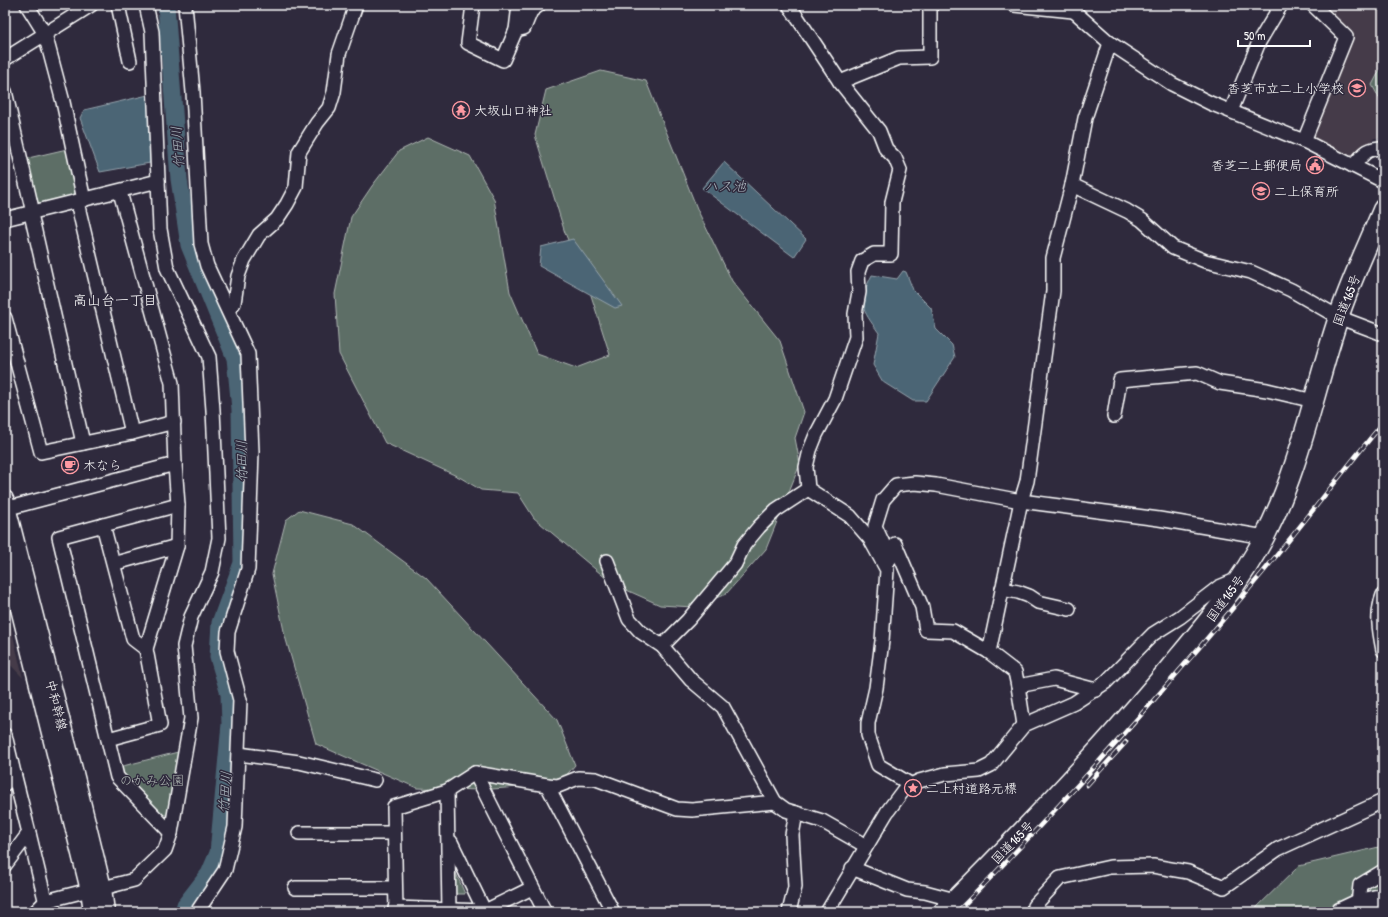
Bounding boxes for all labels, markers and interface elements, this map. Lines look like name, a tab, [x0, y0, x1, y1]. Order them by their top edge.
scale bar	[1238, 22, 1310, 48]
text: 50 m	[1244, 27, 1265, 44]
school or university icon: 香芝市立二上小学校	[1347, 78, 1367, 98]
place label: 香芝市立二上小学校	[1227, 79, 1344, 97]
temple icon: 大坂山口神社	[451, 100, 471, 120]
place label: 大坂山口神社	[474, 101, 552, 119]
water label: 竹田川	[166, 125, 188, 169]
public building icon: 香芝二上郵便局	[1305, 155, 1325, 175]
place label: 香芝二上郵便局	[1211, 156, 1302, 174]
water label: ハス池	[704, 176, 747, 195]
school or university icon: 二上保育所	[1251, 181, 1271, 201]
place label: 二上保育所	[1274, 182, 1339, 200]
street label: 国道165号	[1328, 271, 1364, 329]
district label: 高山台一丁目	[73, 290, 157, 309]
water label: 竹田川	[231, 440, 251, 482]
cafe icon: 木なら	[60, 455, 80, 475]
place label: 木なら	[83, 456, 122, 474]
street label: 国道165号	[1202, 571, 1248, 625]
street label: 中和幹線	[42, 678, 72, 733]
water label: 竹田川	[213, 770, 235, 814]
park label: のかみ公園	[119, 771, 185, 789]
place icon: 二上村道路元標	[903, 778, 923, 798]
place label: 二上村道路元標	[926, 779, 1017, 797]
street label: 国道165号	[987, 816, 1037, 868]

